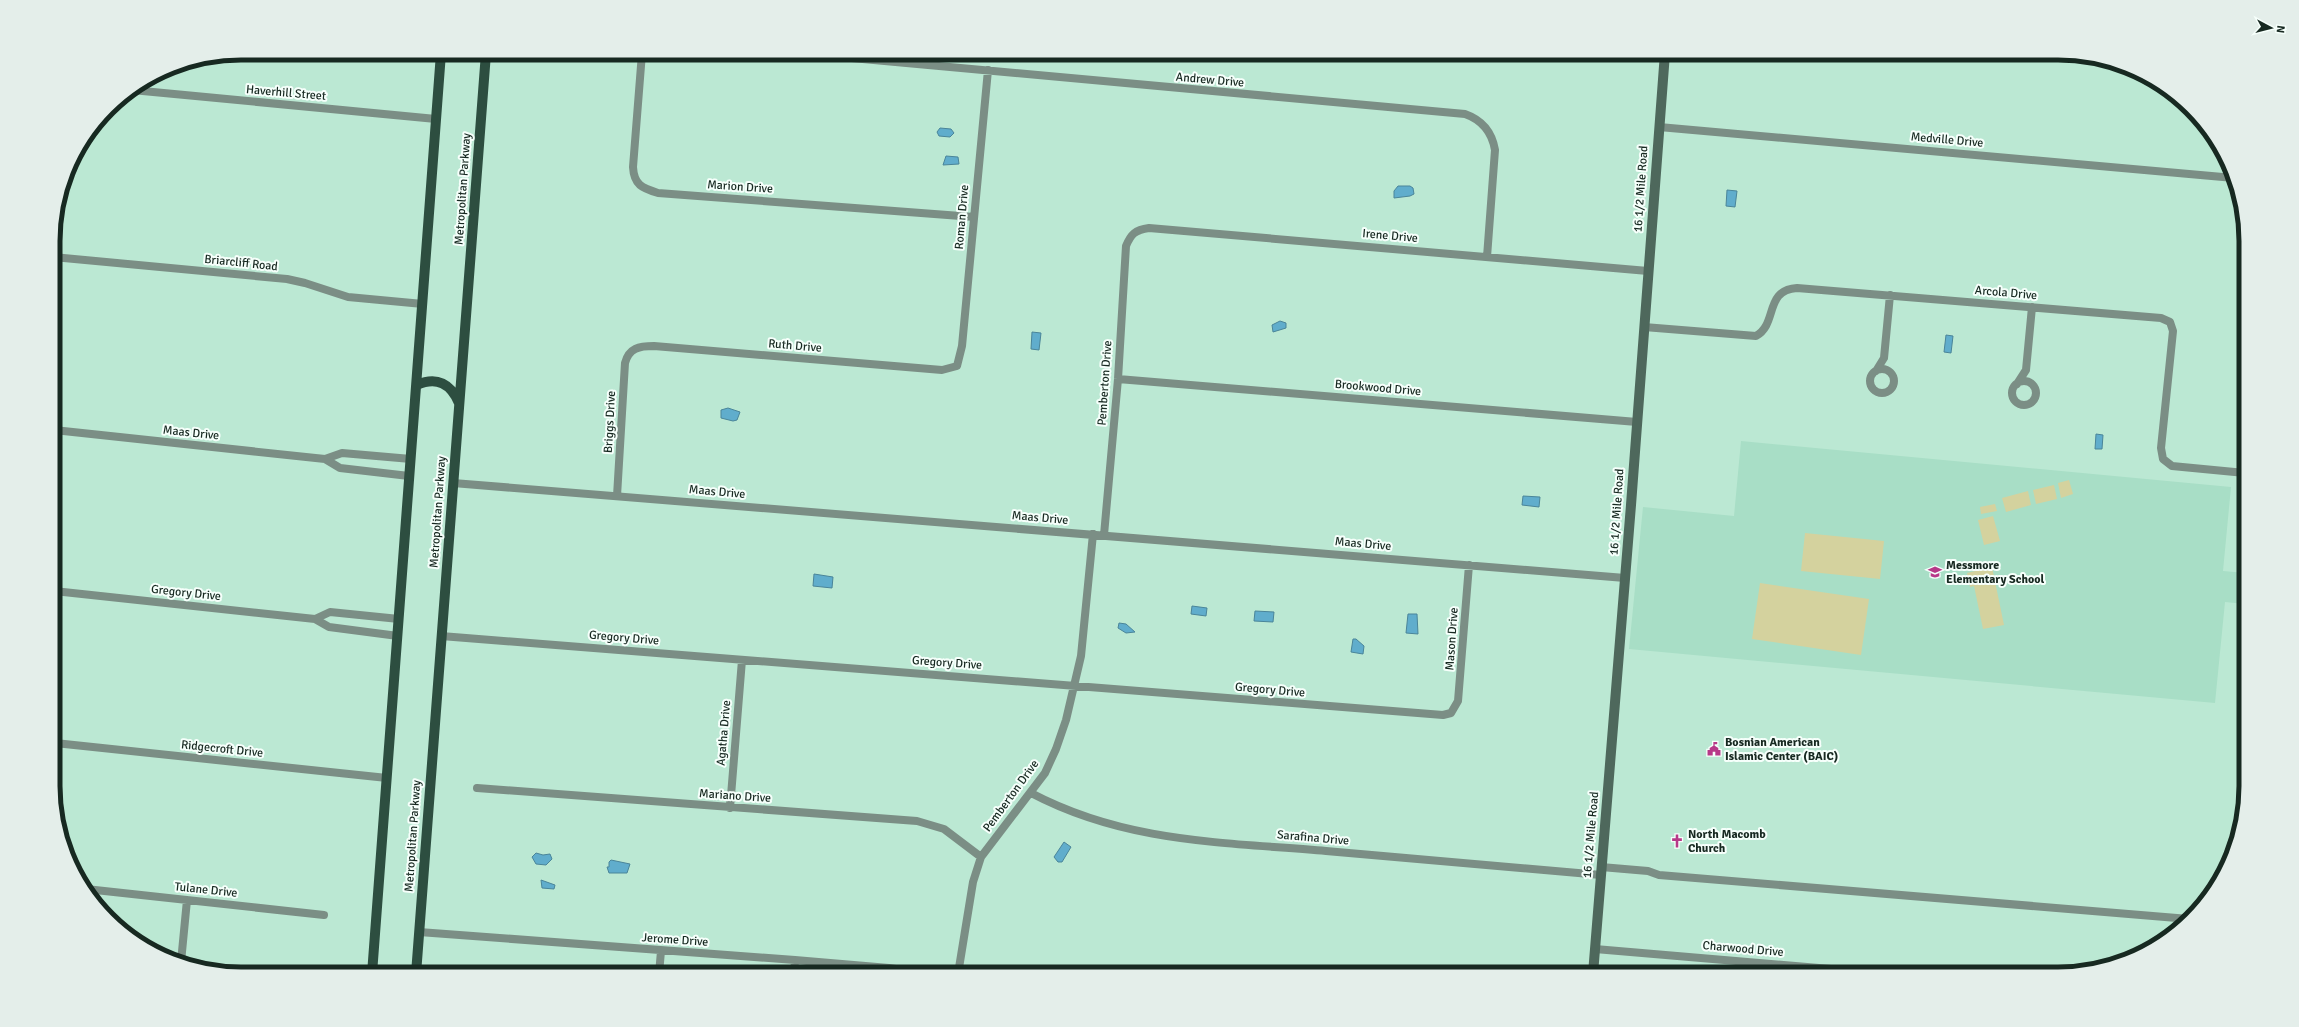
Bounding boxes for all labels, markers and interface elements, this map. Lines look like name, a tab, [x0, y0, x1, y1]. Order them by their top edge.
north arrow	[2251, 8, 2291, 48]
text: N	[2274, 25, 2287, 34]
street label: Andrew Drive	[1175, 70, 1245, 90]
street label: Haverhill Street	[245, 82, 327, 104]
street label: Medville Drive	[1910, 129, 1984, 151]
street label: Metropolitan Parkway	[452, 132, 474, 245]
street label: 16 1/2 Mile Road	[1630, 145, 1652, 233]
street label: Marion Drive	[707, 177, 773, 197]
street label: Roman Drive	[952, 184, 972, 250]
street label: Irene Drive	[1362, 226, 1418, 246]
street label: Briarcliff Road	[204, 252, 278, 274]
street label: Arcola Drive	[1974, 283, 2038, 303]
street label: Ruth Drive	[768, 336, 822, 356]
street label: Pemberton Drive	[1095, 340, 1115, 426]
street label: Brookwood Drive	[1334, 377, 1422, 399]
street label: Briggs Drive	[601, 390, 619, 454]
street label: Maas Drive	[162, 423, 220, 443]
street label: Metropolitan Parkway	[427, 455, 449, 568]
street label: 16 1/2 Mile Road	[1606, 468, 1628, 556]
street label: Maas Drive	[688, 482, 746, 502]
street label: Maas Drive	[1011, 508, 1069, 528]
street label: Maas Drive	[1334, 534, 1392, 554]
place label: Messmore Elementary School	[1946, 558, 2045, 587]
school or university icon: Messmore Elementary School	[1927, 564, 1943, 580]
street label: Gregory Drive	[150, 582, 222, 604]
street label: Mason Drive	[1442, 607, 1462, 671]
street label: Gregory Drive	[588, 627, 660, 649]
street label: Gregory Drive	[911, 653, 983, 673]
street label: Gregory Drive	[1234, 679, 1306, 701]
street label: Agatha Drive	[714, 700, 734, 766]
place label: Bosnian American Islamic Center (BAIC)	[1725, 735, 1838, 764]
street label: Ridgecroft Drive	[180, 737, 264, 761]
public building icon: Bosnian American Islamic Center (BAIC)	[1706, 741, 1722, 757]
street label: Pemberton Drive	[980, 757, 1042, 835]
street label: Metropolitan Parkway	[402, 779, 424, 892]
street label: Mariano Drive	[699, 786, 771, 806]
street label: 16 1/2 Mile Road	[1580, 791, 1602, 879]
street label: Sarafina Drive	[1276, 827, 1350, 849]
place label: North Macomb Church	[1688, 827, 1766, 856]
church icon: North Macomb Church	[1669, 833, 1685, 849]
street label: Tulane Drive	[174, 879, 238, 901]
street label: Jerome Drive	[641, 930, 709, 950]
street label: Charwood Drive	[1702, 938, 1784, 960]

